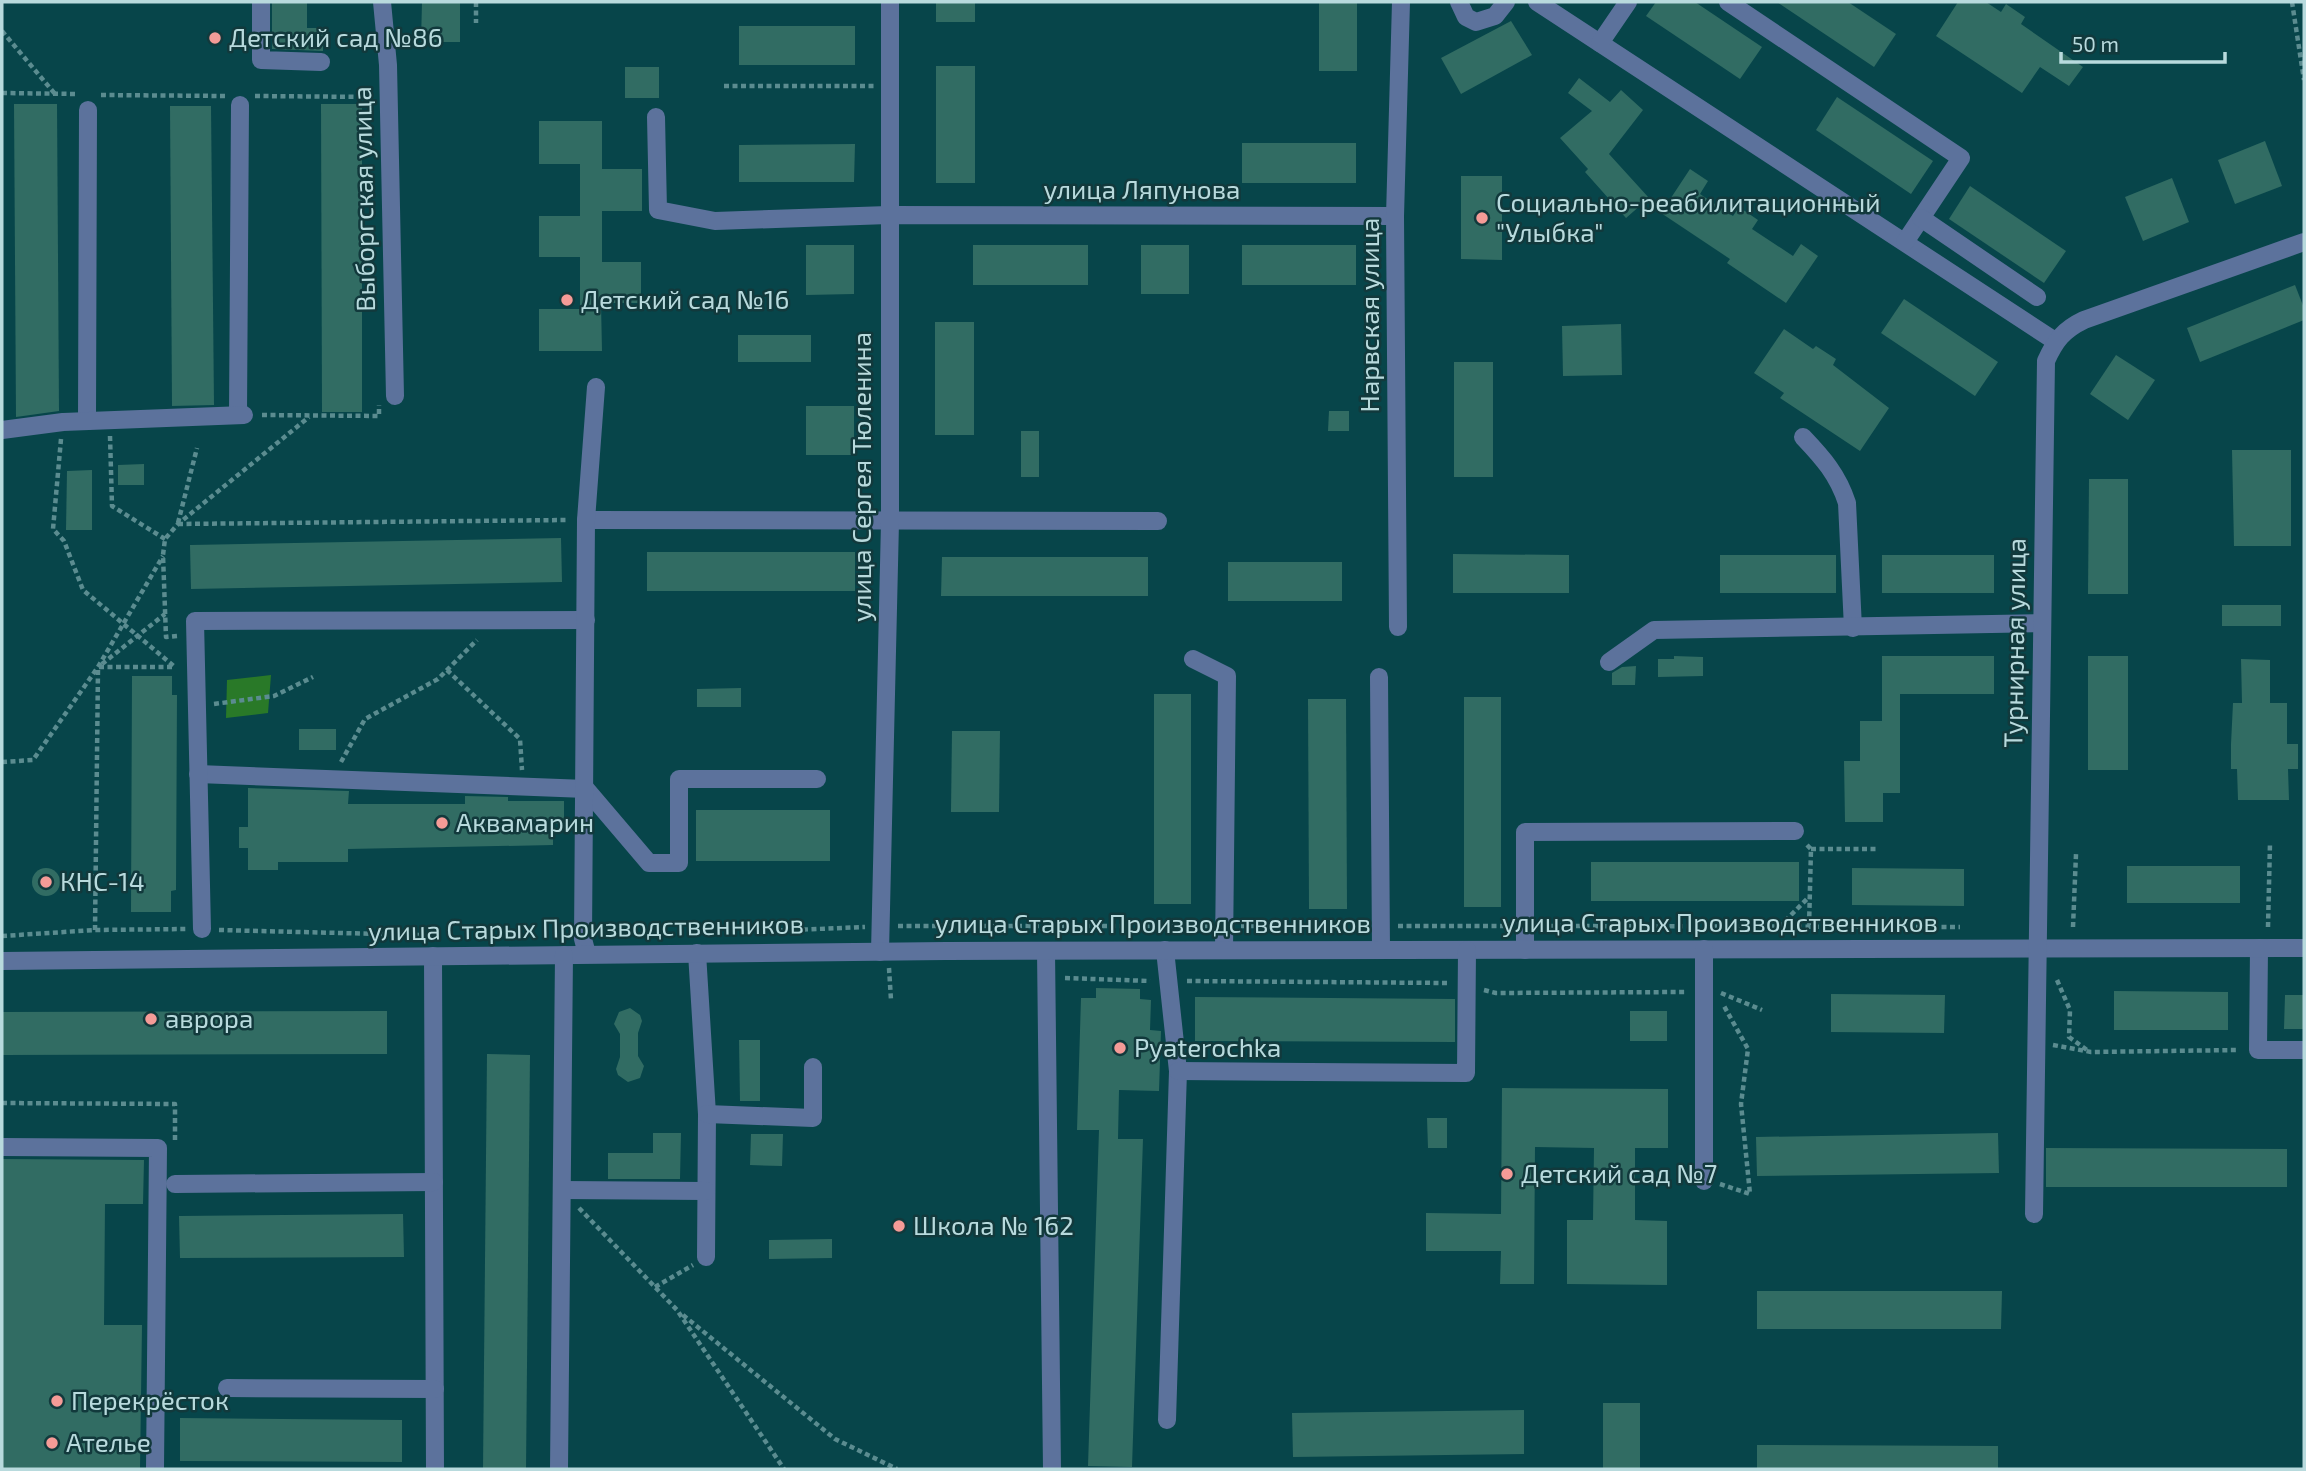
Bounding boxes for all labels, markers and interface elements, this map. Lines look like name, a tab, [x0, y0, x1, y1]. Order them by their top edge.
place label: Детский сад №86	[229, 21, 443, 52]
scale bar	[2061, 21, 2226, 65]
marker: Детский сад №86	[207, 30, 223, 46]
text: 50 m	[2072, 31, 2119, 56]
street label: Выборгская улица	[345, 86, 381, 312]
street label: улица Ляпунова	[1044, 173, 1240, 205]
place label: Социально-реабилитационный "Улыбка"	[1496, 186, 1881, 247]
marker: Социально-реабилитационный "Улыбка"	[1474, 210, 1490, 226]
street label: Нарвская улица	[1353, 218, 1385, 412]
place label: Детский сад №16	[581, 283, 789, 314]
marker: Детский сад №16	[559, 292, 575, 308]
street label: улица Сергея Тюленина	[845, 332, 877, 622]
street label: Турнирная улица	[1996, 538, 2032, 748]
place label: Аквамарин	[456, 806, 594, 837]
marker: Аквамарин	[434, 815, 450, 831]
place label: КНС-14	[60, 865, 145, 896]
marker: КНС-14	[38, 874, 54, 890]
street label: улица Старых Производственников	[1502, 906, 1938, 938]
street label: улица Старых Производственников	[368, 907, 804, 947]
street label: улица Старых Производственников	[935, 907, 1371, 939]
place label: аврора	[165, 1002, 253, 1033]
marker: аврора	[143, 1011, 159, 1027]
place label: Pyaterochka	[1134, 1031, 1281, 1062]
marker: Pyaterochka	[1112, 1040, 1128, 1056]
place label: Детский сад №7	[1521, 1157, 1717, 1188]
marker: Детский сад №7	[1499, 1166, 1515, 1182]
place label: Школа № 162	[913, 1209, 1074, 1240]
marker: Школа № 162	[891, 1218, 907, 1234]
place label: Перекрёсток	[71, 1384, 229, 1415]
marker: Перекрёсток	[49, 1393, 65, 1409]
place label: Ателье	[66, 1426, 151, 1457]
marker: Ателье	[44, 1435, 60, 1451]

